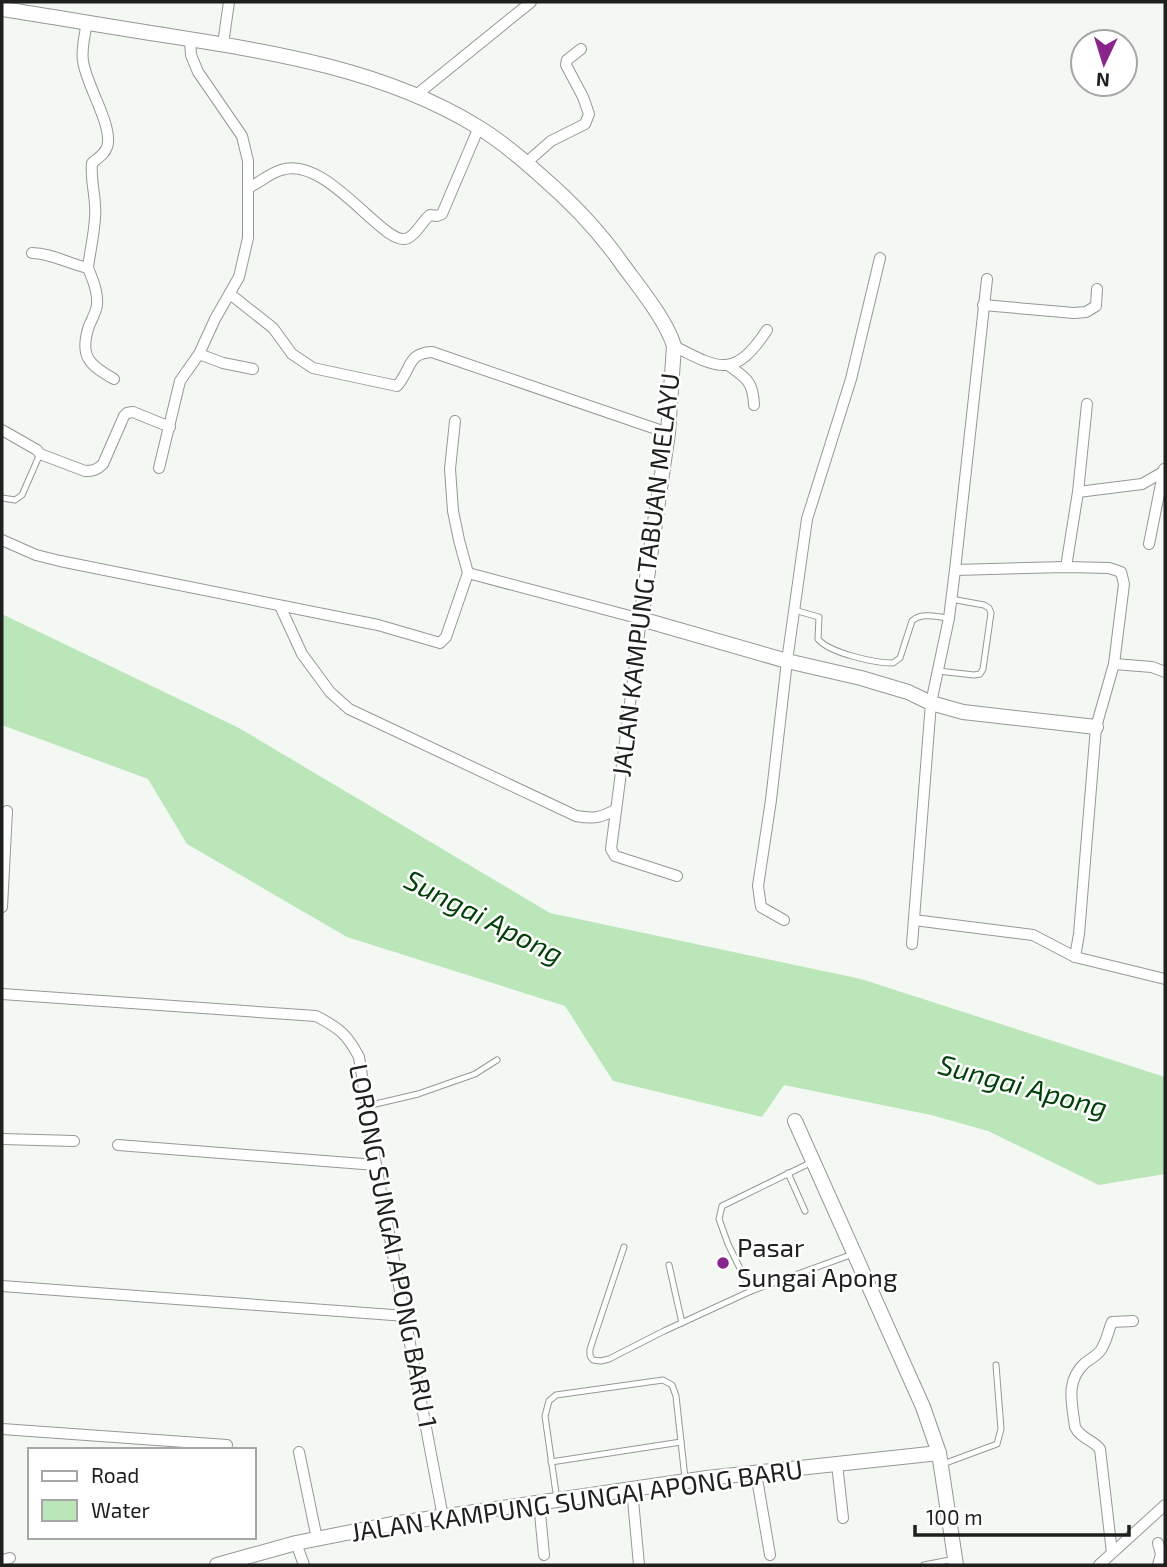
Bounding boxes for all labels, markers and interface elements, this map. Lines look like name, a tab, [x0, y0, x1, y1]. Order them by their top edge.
north arrow	[1069, 28, 1139, 98]
text: N	[1095, 69, 1110, 92]
street label: JALAN KAMPUNG TABUAN MELAYU	[604, 371, 685, 778]
water label: Sungai Apong	[399, 861, 570, 971]
water label: Sungai Apong	[935, 1046, 1112, 1124]
street label: LORONG SUNGAI APONG BARU 1	[344, 1061, 445, 1430]
place label: Pasar Sungai Apong	[737, 1231, 897, 1292]
marker: Pasar Sungai Apong	[715, 1255, 731, 1271]
legend	[28, 1448, 256, 1539]
street label: JALAN KAMPUNG SUNGAI APONG BARU	[349, 1452, 805, 1547]
text: Road	[91, 1462, 139, 1487]
scale bar	[915, 1494, 1128, 1538]
text: Water	[91, 1497, 150, 1522]
text: 100 m	[926, 1504, 983, 1529]

